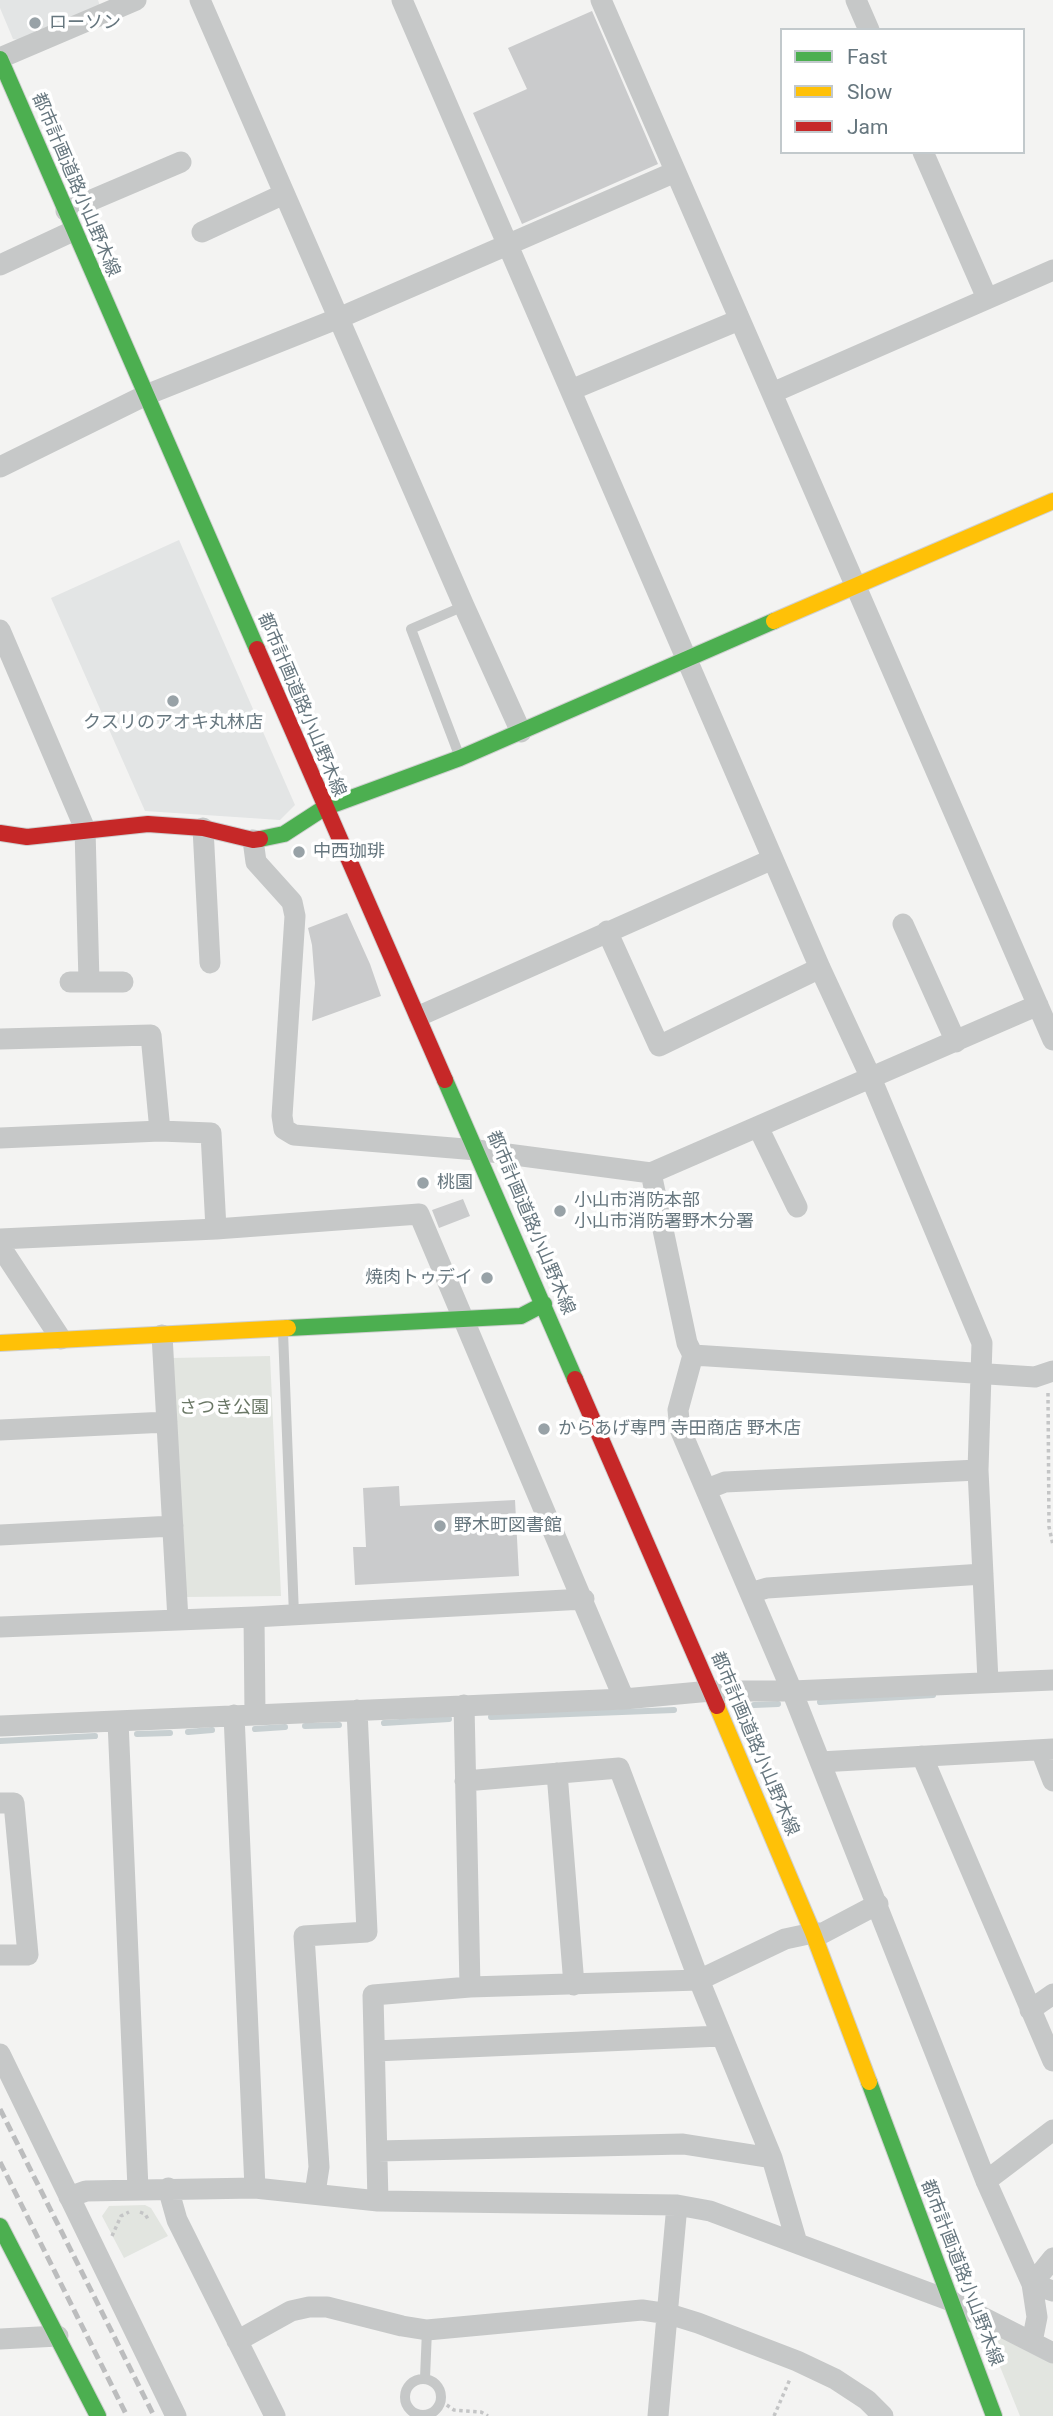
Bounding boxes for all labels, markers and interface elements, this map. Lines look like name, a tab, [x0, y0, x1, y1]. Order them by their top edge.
place label: ローソン	[49, 12, 121, 34]
marker: ローソン	[27, 15, 43, 31]
legend	[780, 28, 1025, 154]
text: Fast	[847, 45, 887, 69]
text: Slow	[847, 80, 892, 104]
street label: 都市計画道路小山野木線	[26, 90, 124, 280]
text: Jam	[847, 115, 888, 139]
street label: 都市計画道路小山野木線	[252, 610, 350, 800]
marker: クスリのアオキ丸林店	[165, 693, 181, 709]
place label: クスリのアオキ丸林店	[83, 712, 263, 734]
place label: 中西珈琲	[313, 841, 385, 863]
marker: 中西珈琲	[291, 844, 307, 860]
street label: 都市計画道路小山野木線	[481, 1128, 579, 1318]
place label: 桃園	[437, 1172, 473, 1194]
marker: 桃園	[415, 1175, 431, 1191]
place label: 小山市消防本部 小山市消防署野木分署	[574, 1190, 754, 1232]
marker: 小山市消防本部 小山市消防署野木分署	[552, 1203, 568, 1219]
place label: 焼肉トゥデイ	[365, 1267, 473, 1289]
marker: 焼肉トゥデイ	[479, 1270, 495, 1286]
park label: さつき公園	[179, 1397, 269, 1419]
place label: からあげ専門 寺田商店 野木店	[558, 1418, 801, 1440]
marker: からあげ専門 寺田商店 野木店	[536, 1421, 552, 1437]
place label: 野木町図書館	[454, 1515, 562, 1537]
marker: 野木町図書館	[432, 1518, 448, 1534]
street label: 都市計画道路小山野木線	[705, 1649, 803, 1839]
street label: 都市計画道路小山野木線	[915, 2177, 1007, 2369]

